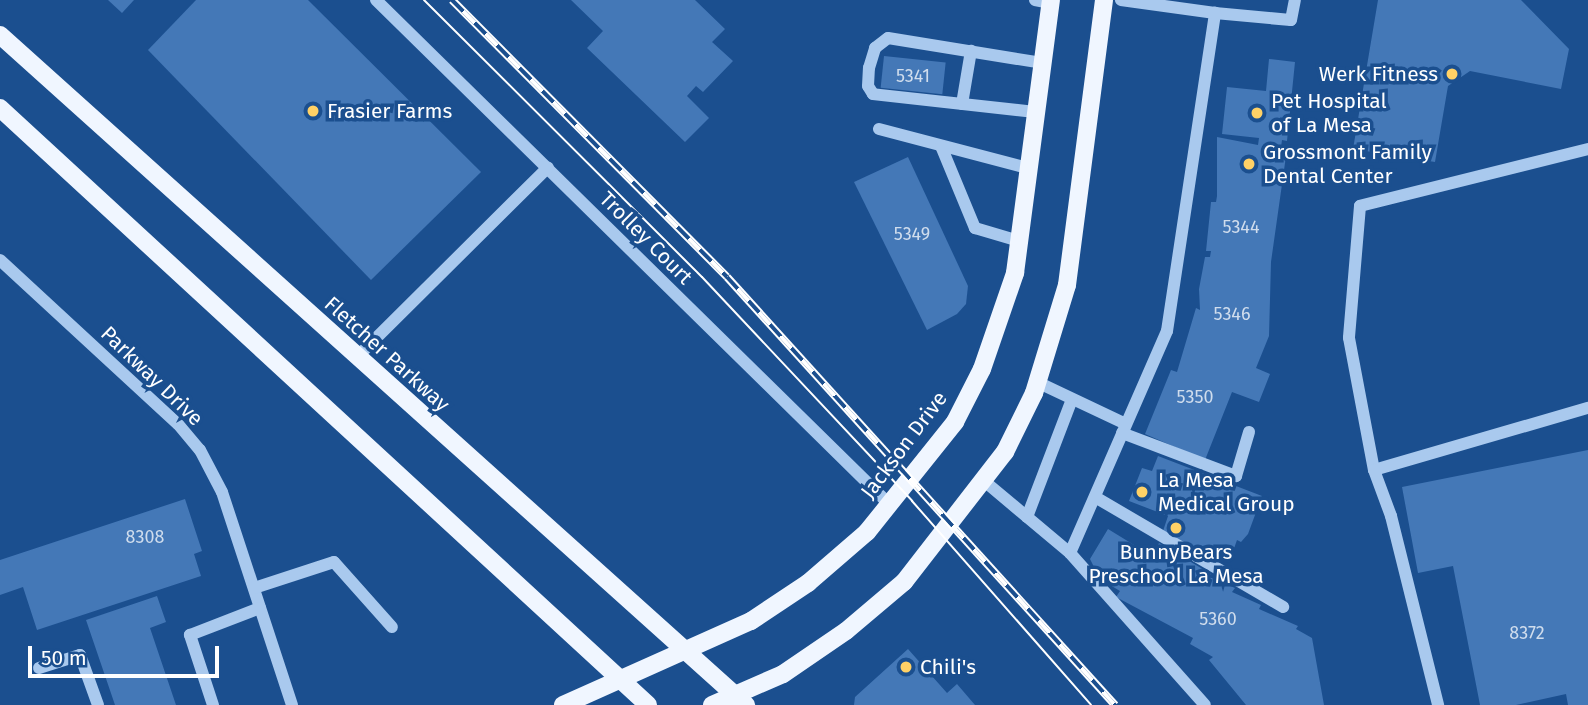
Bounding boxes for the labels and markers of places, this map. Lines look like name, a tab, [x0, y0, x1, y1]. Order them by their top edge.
place label: Werk Fitness	[1319, 61, 1438, 87]
marker: Werk Fitness	[1444, 66, 1460, 82]
place label: Pet Hospital of La Mesa	[1271, 88, 1387, 138]
place label: Frasier Farms	[327, 98, 452, 124]
marker: Frasier Farms	[305, 103, 321, 119]
marker: Pet Hospital of La Mesa	[1249, 105, 1265, 121]
place label: Grossmont Family Dental Center	[1263, 139, 1432, 189]
marker: Grossmont Family Dental Center	[1241, 156, 1257, 172]
place label: La Mesa Medical Group	[1158, 467, 1295, 517]
marker: La Mesa Medical Group	[1132, 482, 1152, 502]
marker: BunnyBears Preschool La Mesa	[1168, 520, 1184, 536]
place label: BunnyBears Preschool La Mesa	[1088, 539, 1264, 589]
place label: Chili's	[920, 654, 976, 680]
marker: Chili's	[898, 659, 914, 675]

